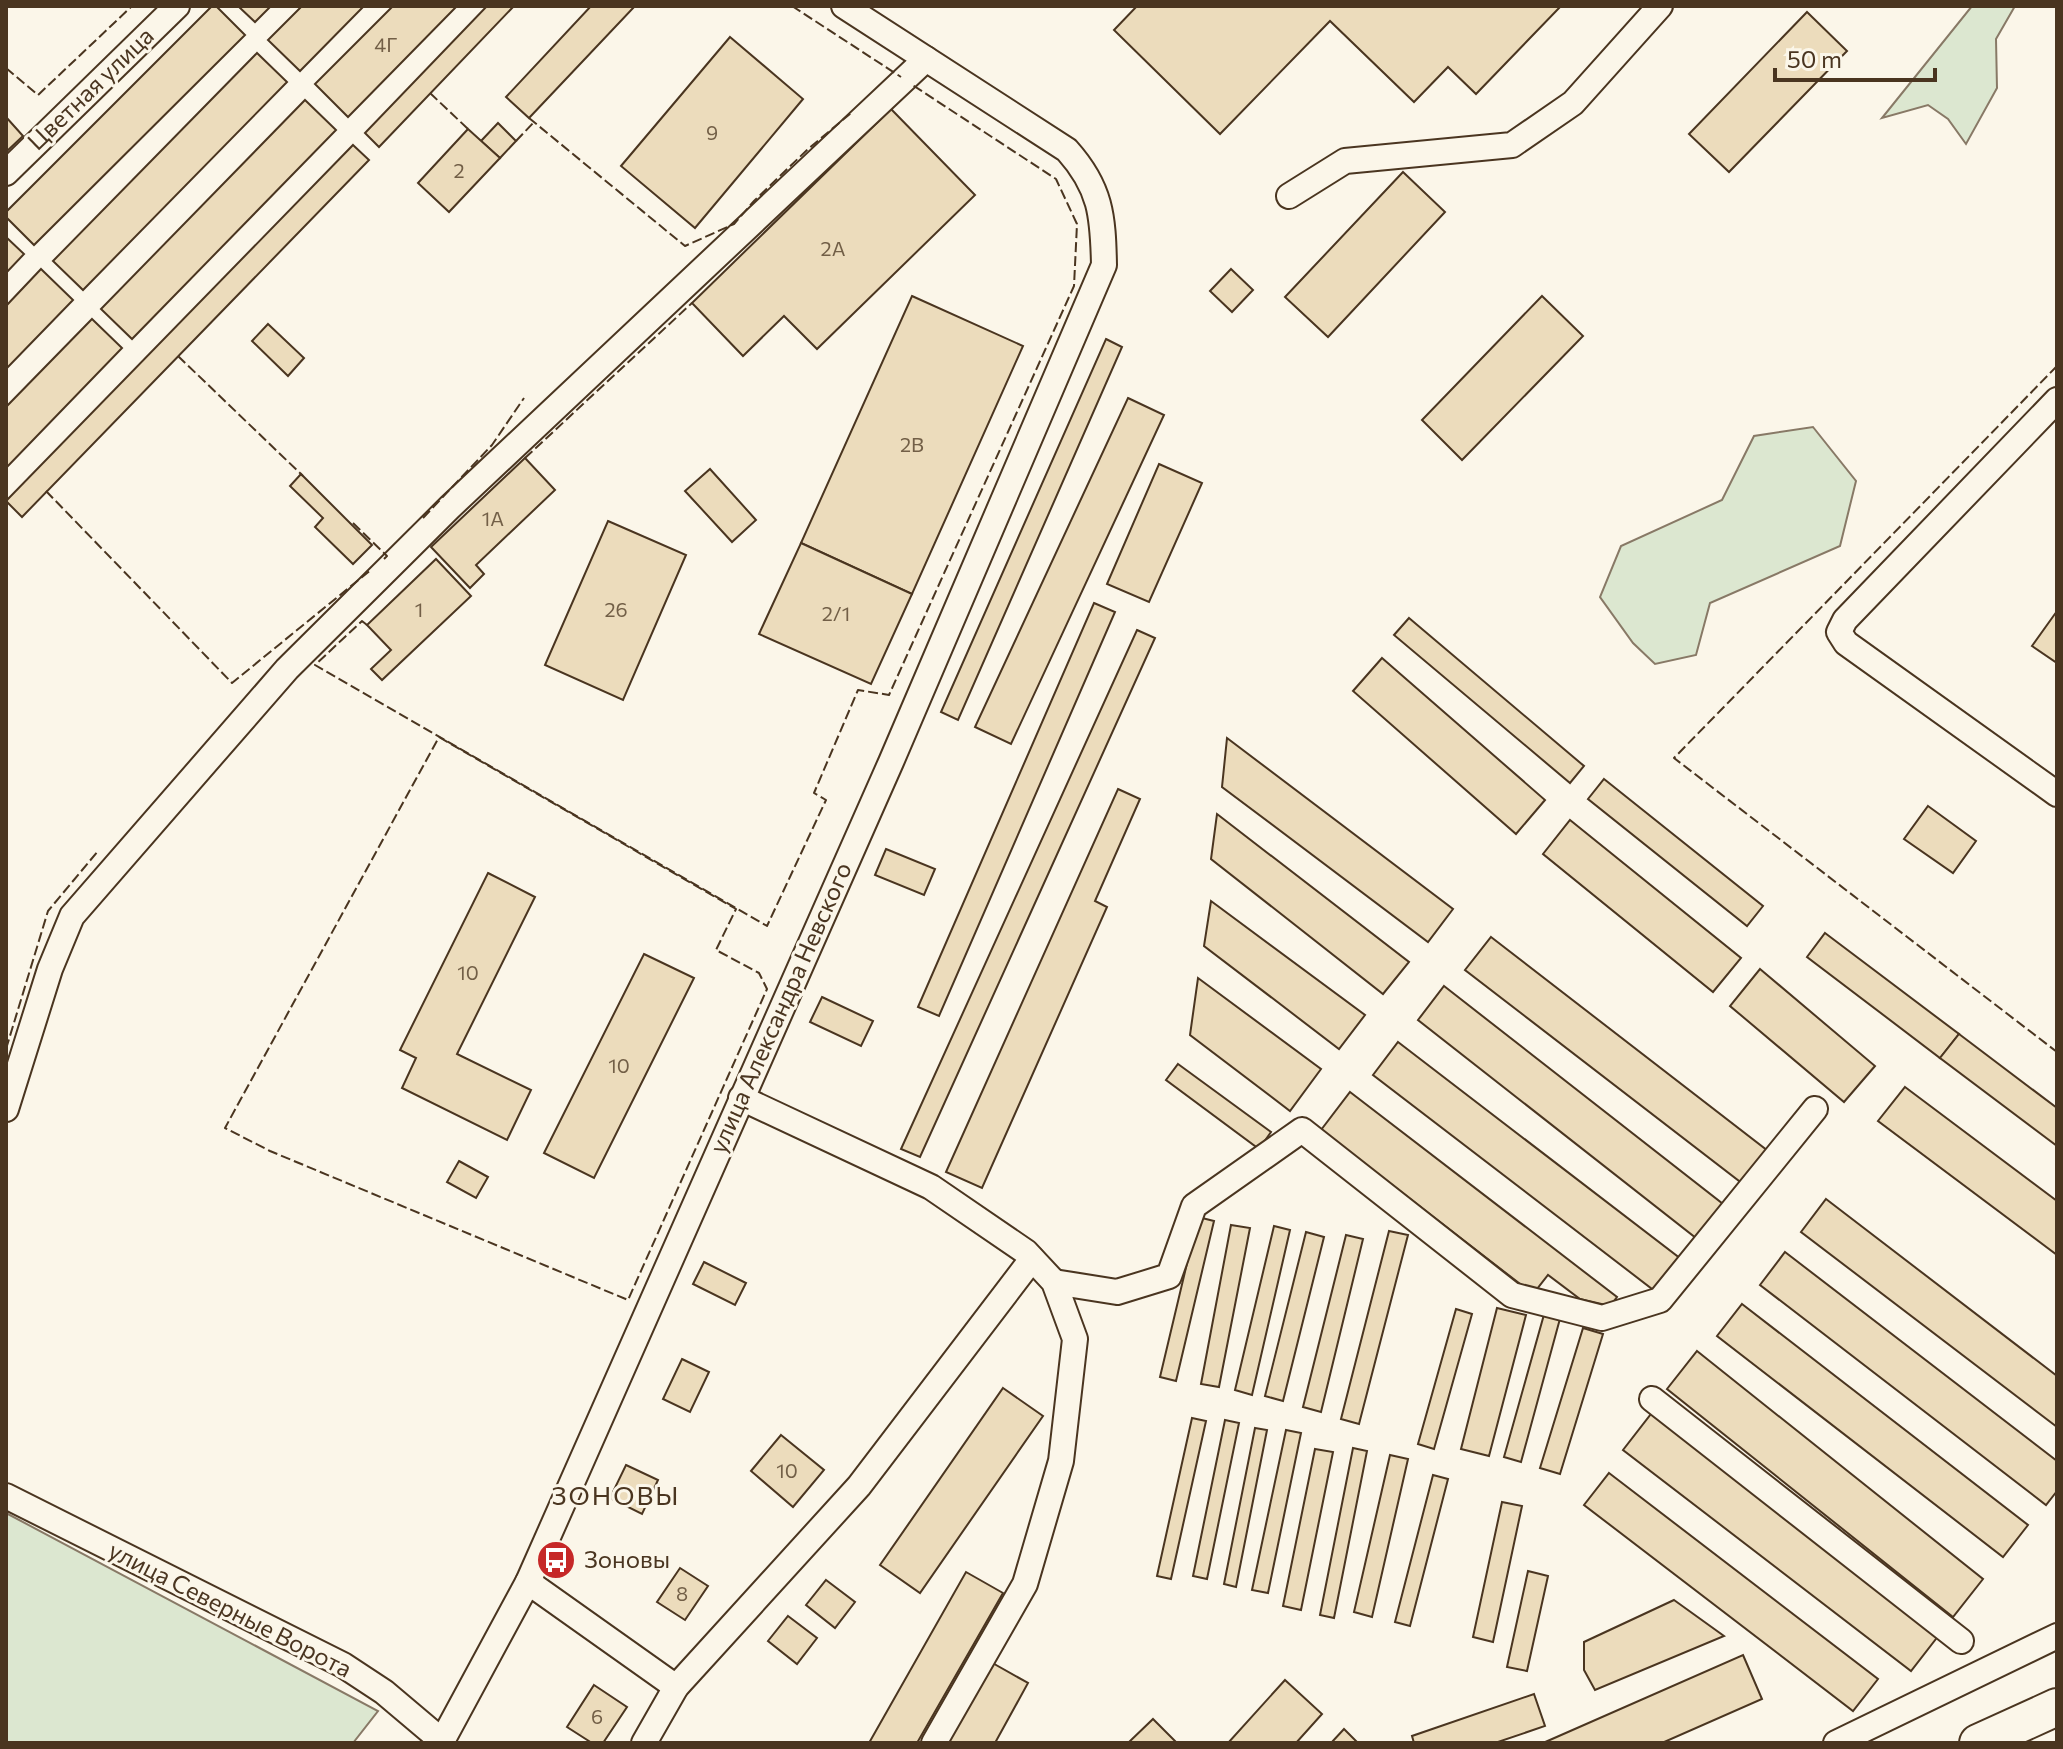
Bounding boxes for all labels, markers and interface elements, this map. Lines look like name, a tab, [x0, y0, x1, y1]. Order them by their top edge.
street label: Цветная улица	[21, 21, 159, 155]
house number: 4Г	[374, 32, 398, 56]
scale bar	[1775, 32, 1935, 82]
text: 50 m	[1787, 44, 1842, 73]
house number: 9	[706, 120, 718, 144]
house number: 2	[453, 158, 465, 182]
house number: 2А	[821, 236, 846, 260]
house number: 2В	[900, 432, 924, 456]
house number: 1А	[482, 506, 504, 530]
house number: 1	[415, 597, 423, 621]
house number: 26	[604, 597, 628, 621]
house number: 2/1	[822, 601, 850, 625]
street label: улица Александра Невского	[702, 857, 857, 1157]
house number: 10	[457, 960, 479, 984]
house number: 10	[608, 1053, 630, 1077]
house number: 10	[776, 1458, 798, 1482]
district label: ЗОНОВЫ	[552, 1479, 680, 1510]
street label: улица Северные Ворота	[104, 1535, 357, 1683]
bus stop icon: Зоновы	[535, 1539, 577, 1581]
place label: Зоновы	[584, 1544, 670, 1573]
house number: 8	[676, 1581, 688, 1605]
house number: 6	[591, 1704, 603, 1728]

